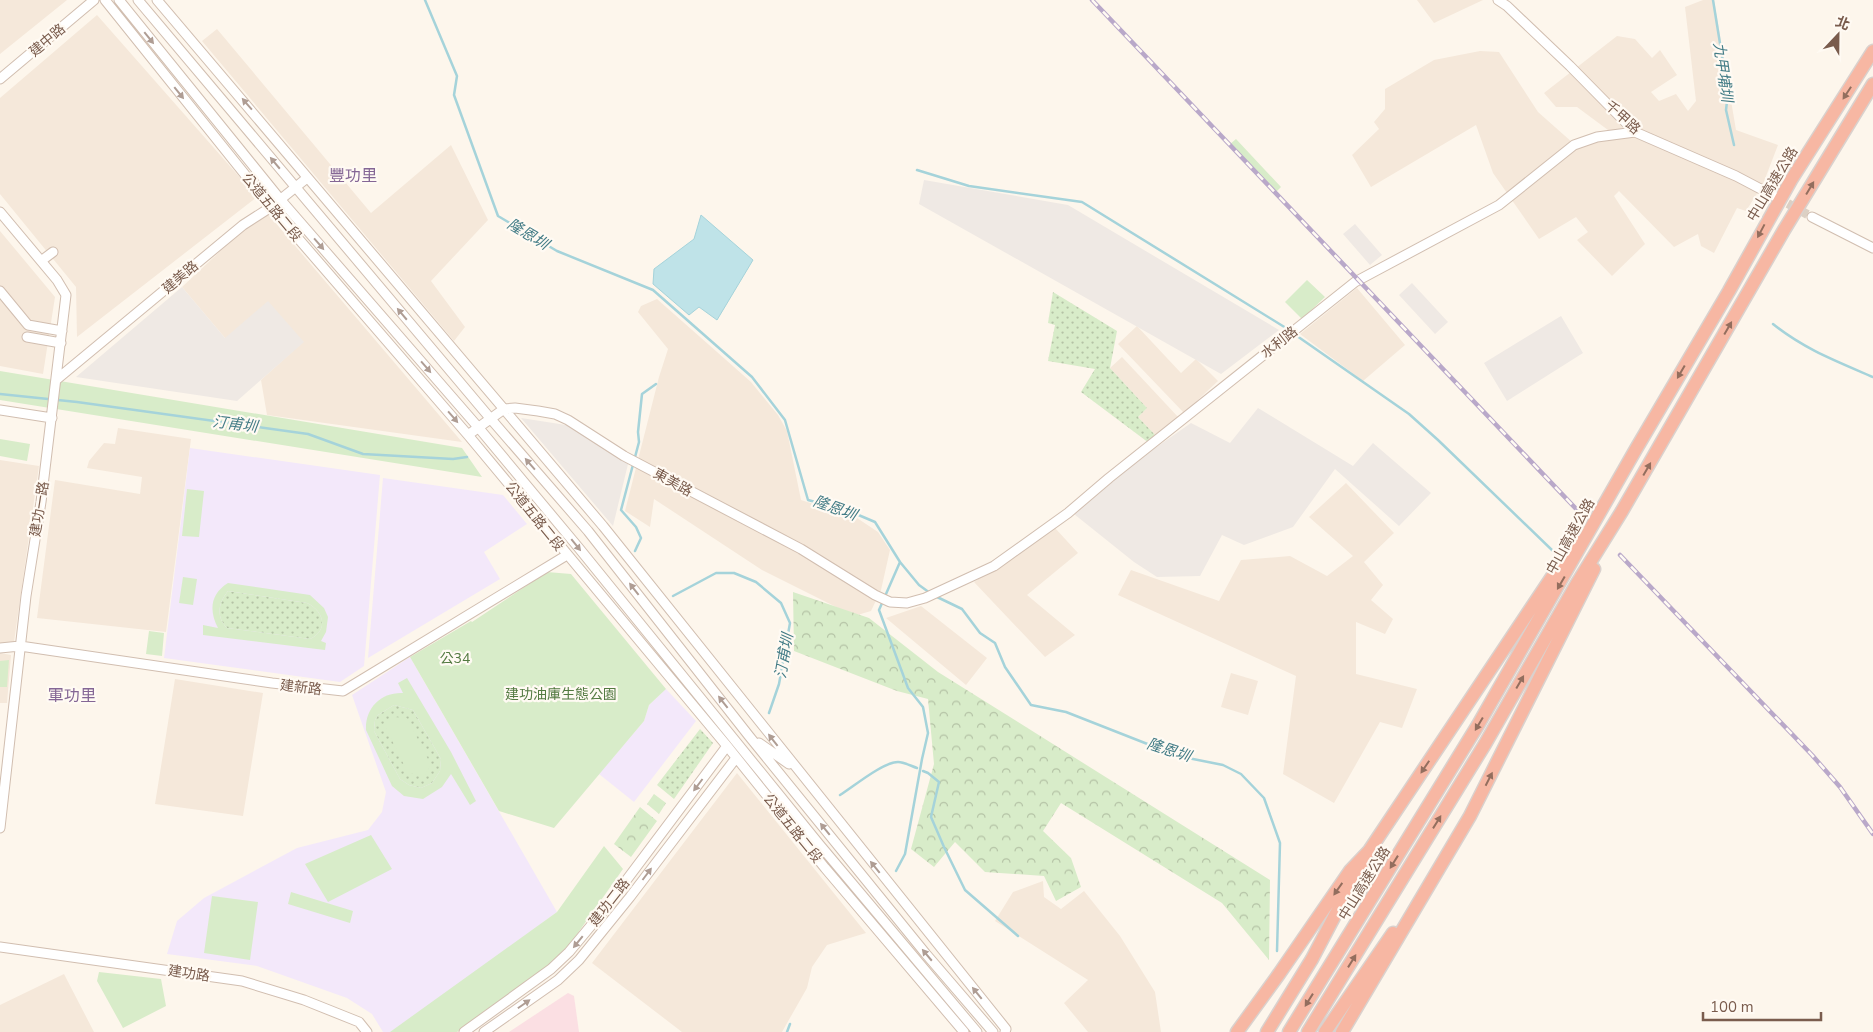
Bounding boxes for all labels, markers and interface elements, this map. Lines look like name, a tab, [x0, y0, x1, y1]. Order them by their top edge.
north arrow	[1813, 10, 1863, 60]
text: 北	[1833, 12, 1853, 35]
street label: 建中路	[25, 20, 70, 61]
one-way arrow	[144, 31, 155, 44]
water label: 九甲埔圳	[1709, 41, 1737, 105]
one-way arrow	[173, 86, 184, 99]
one-way arrow	[1842, 86, 1851, 99]
street label: 千甲路	[1601, 96, 1645, 138]
one-way arrow	[241, 98, 252, 111]
street label: 中山高速公路	[1743, 143, 1802, 225]
one-way arrow	[269, 156, 280, 169]
district label: 豐功里	[329, 165, 377, 187]
street label: 公道五路二段	[237, 169, 306, 246]
one-way arrow	[1806, 181, 1815, 194]
water label: 隆恩圳	[504, 214, 554, 255]
one-way arrow	[1757, 223, 1765, 238]
one-way arrow	[314, 238, 325, 251]
street label: 建美路	[158, 257, 203, 298]
one-way arrow	[396, 308, 407, 321]
one-way arrow	[1724, 321, 1732, 336]
street label: 水利路	[1257, 322, 1302, 363]
one-way arrow	[420, 361, 431, 373]
one-way arrow	[1677, 366, 1686, 379]
water label: 汀甫圳	[211, 411, 261, 437]
one-way arrow	[447, 411, 459, 423]
one-way arrow	[524, 458, 535, 471]
one-way arrow	[1642, 462, 1651, 475]
street label: 東美路	[650, 464, 696, 501]
street label: 公道五路二段	[501, 478, 568, 555]
street label: 建功一路	[26, 480, 53, 538]
water label: 隆恩圳	[810, 491, 861, 526]
street label: 中山高速公路	[1542, 495, 1599, 578]
one-way arrow	[570, 538, 581, 551]
one-way arrow	[1557, 576, 1565, 591]
one-way arrow	[629, 583, 640, 596]
water label: 汀甫圳	[770, 630, 798, 680]
park label: 公34	[440, 649, 470, 668]
one-way arrow	[1516, 675, 1524, 690]
street label: 建新路	[279, 676, 323, 699]
district label: 軍功里	[48, 685, 96, 707]
park label: 建功油庫生態公園	[505, 685, 617, 704]
one-way arrow	[718, 695, 728, 709]
one-way arrow	[1475, 717, 1484, 730]
one-way arrow	[768, 734, 779, 747]
water label: 隆恩圳	[1145, 734, 1195, 767]
one-way arrow	[1420, 760, 1430, 773]
one-way arrow	[1485, 772, 1493, 787]
one-way arrow	[693, 778, 703, 792]
street label: 公道五路二段	[759, 790, 826, 867]
one-way arrow	[1432, 816, 1441, 829]
one-way arrow	[819, 823, 830, 836]
street label: 中山高速公路	[1334, 843, 1395, 924]
one-way arrow	[1390, 856, 1399, 869]
one-way arrow	[869, 861, 880, 874]
one-way arrow	[641, 868, 652, 881]
street label: 建功二路	[585, 874, 634, 930]
one-way arrow	[1333, 882, 1343, 895]
one-way arrow	[572, 935, 583, 948]
one-way arrow	[921, 950, 933, 962]
one-way arrow	[1347, 954, 1356, 967]
street label: 建功路	[167, 961, 211, 986]
one-way arrow	[971, 987, 982, 1000]
scale bar	[1703, 990, 1820, 1022]
one-way arrow	[1304, 994, 1313, 1007]
text: 100 m	[1710, 997, 1754, 1017]
one-way arrow	[517, 999, 531, 1009]

